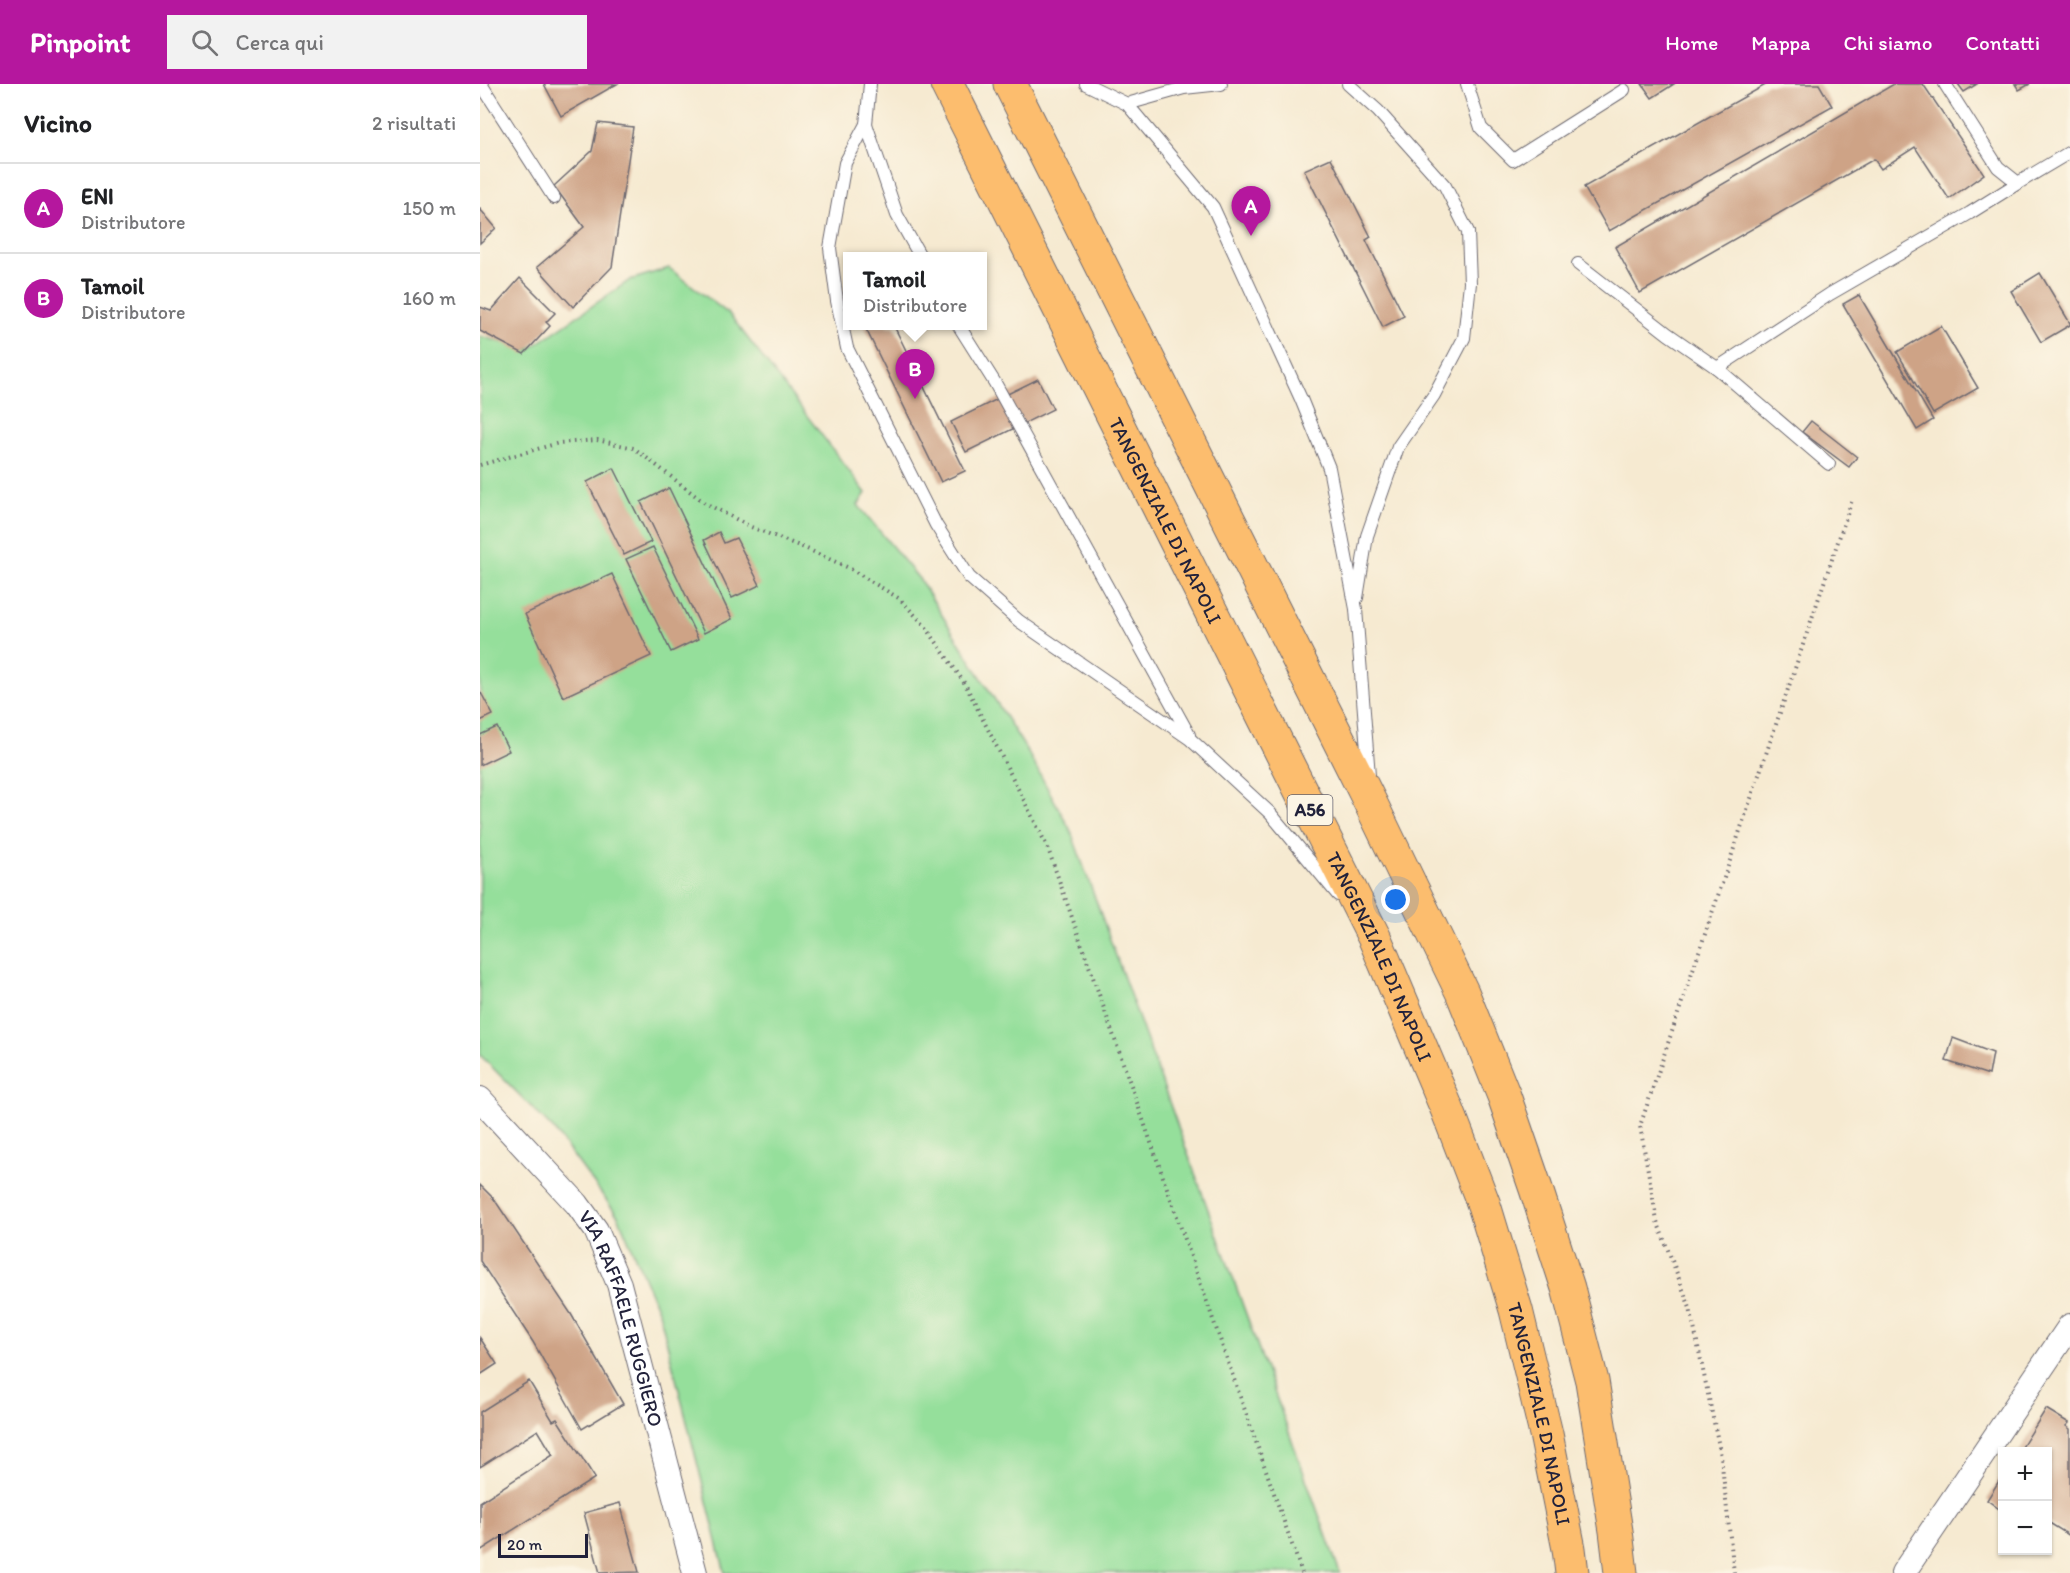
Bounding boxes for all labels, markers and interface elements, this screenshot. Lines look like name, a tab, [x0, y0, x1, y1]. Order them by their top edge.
search box	[167, 15, 587, 69]
text: Pinpoint	[30, 25, 131, 59]
icon: search	[188, 26, 221, 59]
text: Cerca qui	[236, 29, 324, 56]
text: Home	[1665, 30, 1718, 55]
text: Mappa	[1751, 30, 1810, 55]
text: Chi siamo	[1843, 30, 1932, 55]
text: Contatti	[1965, 30, 2040, 55]
text: Vicino	[24, 107, 92, 139]
text: 2 risultati	[372, 111, 456, 135]
text: ENI	[81, 183, 114, 210]
pin: A	[1232, 186, 1270, 236]
text: A	[37, 196, 50, 220]
text: 150 m	[403, 196, 456, 220]
text: Distributore	[81, 210, 185, 234]
popup	[843, 252, 987, 330]
text: Tamoil	[863, 266, 926, 293]
text: Tamoil	[81, 273, 144, 300]
text: B	[37, 286, 50, 310]
text: 160 m	[403, 286, 456, 310]
text: Distributore	[863, 293, 967, 317]
text: Distributore	[81, 300, 185, 324]
pin: B	[896, 350, 934, 399]
street label: TANGENZIALE DI NAPOLI	[1104, 413, 1227, 628]
road number: A56	[1288, 795, 1332, 825]
street label: TANGENZIALE DI NAPOLI	[1321, 848, 1437, 1065]
your location	[1381, 885, 1410, 914]
street label: VIA RAFFAELE RUGGIERO	[573, 1205, 668, 1429]
street label: TANGENZIALE DI NAPOLI	[1502, 1300, 1576, 1527]
map controls	[1998, 1447, 2052, 1555]
button: +	[1998, 1447, 2052, 1501]
button: −	[1998, 1501, 2052, 1555]
scale bar	[498, 1531, 588, 1558]
text: 20 m	[507, 1535, 542, 1554]

